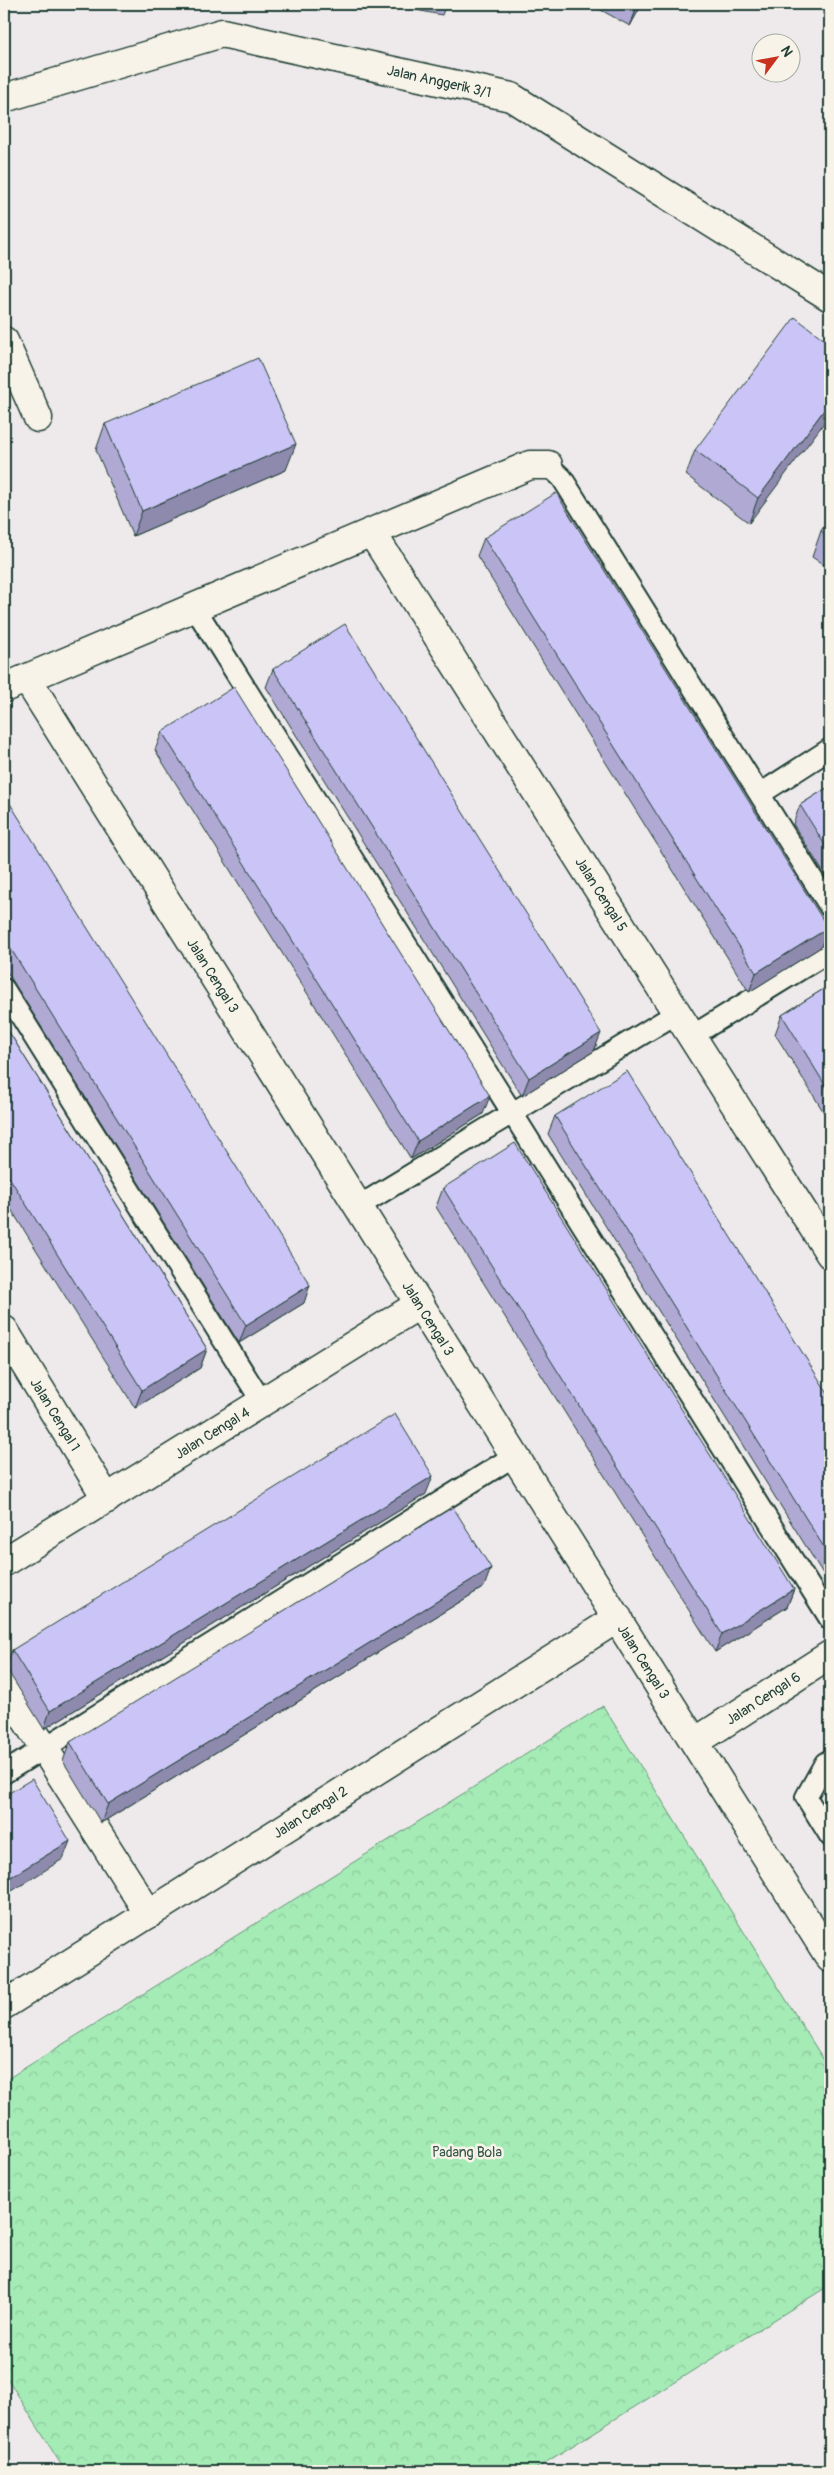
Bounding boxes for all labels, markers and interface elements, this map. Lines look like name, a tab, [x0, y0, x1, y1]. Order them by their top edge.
north arrow	[752, 32, 802, 82]
text: N	[777, 43, 796, 60]
street label: Jalan Anggerik 3/1	[385, 61, 493, 101]
street label: Jalan Cengal 5	[572, 854, 631, 934]
street label: Jalan Cengal 3	[183, 935, 243, 1016]
street label: Jalan Cengal 3	[399, 1278, 458, 1359]
street label: Jalan Cengal 1	[27, 1375, 84, 1454]
street label: Jalan Cengal 4	[172, 1403, 253, 1462]
street label: Jalan Cengal 3	[614, 1621, 674, 1702]
street label: Jalan Cengal 6	[723, 1668, 803, 1728]
street label: Jalan Cengal 2	[270, 1782, 351, 1842]
park label: Padang Bola	[432, 2144, 502, 2161]

